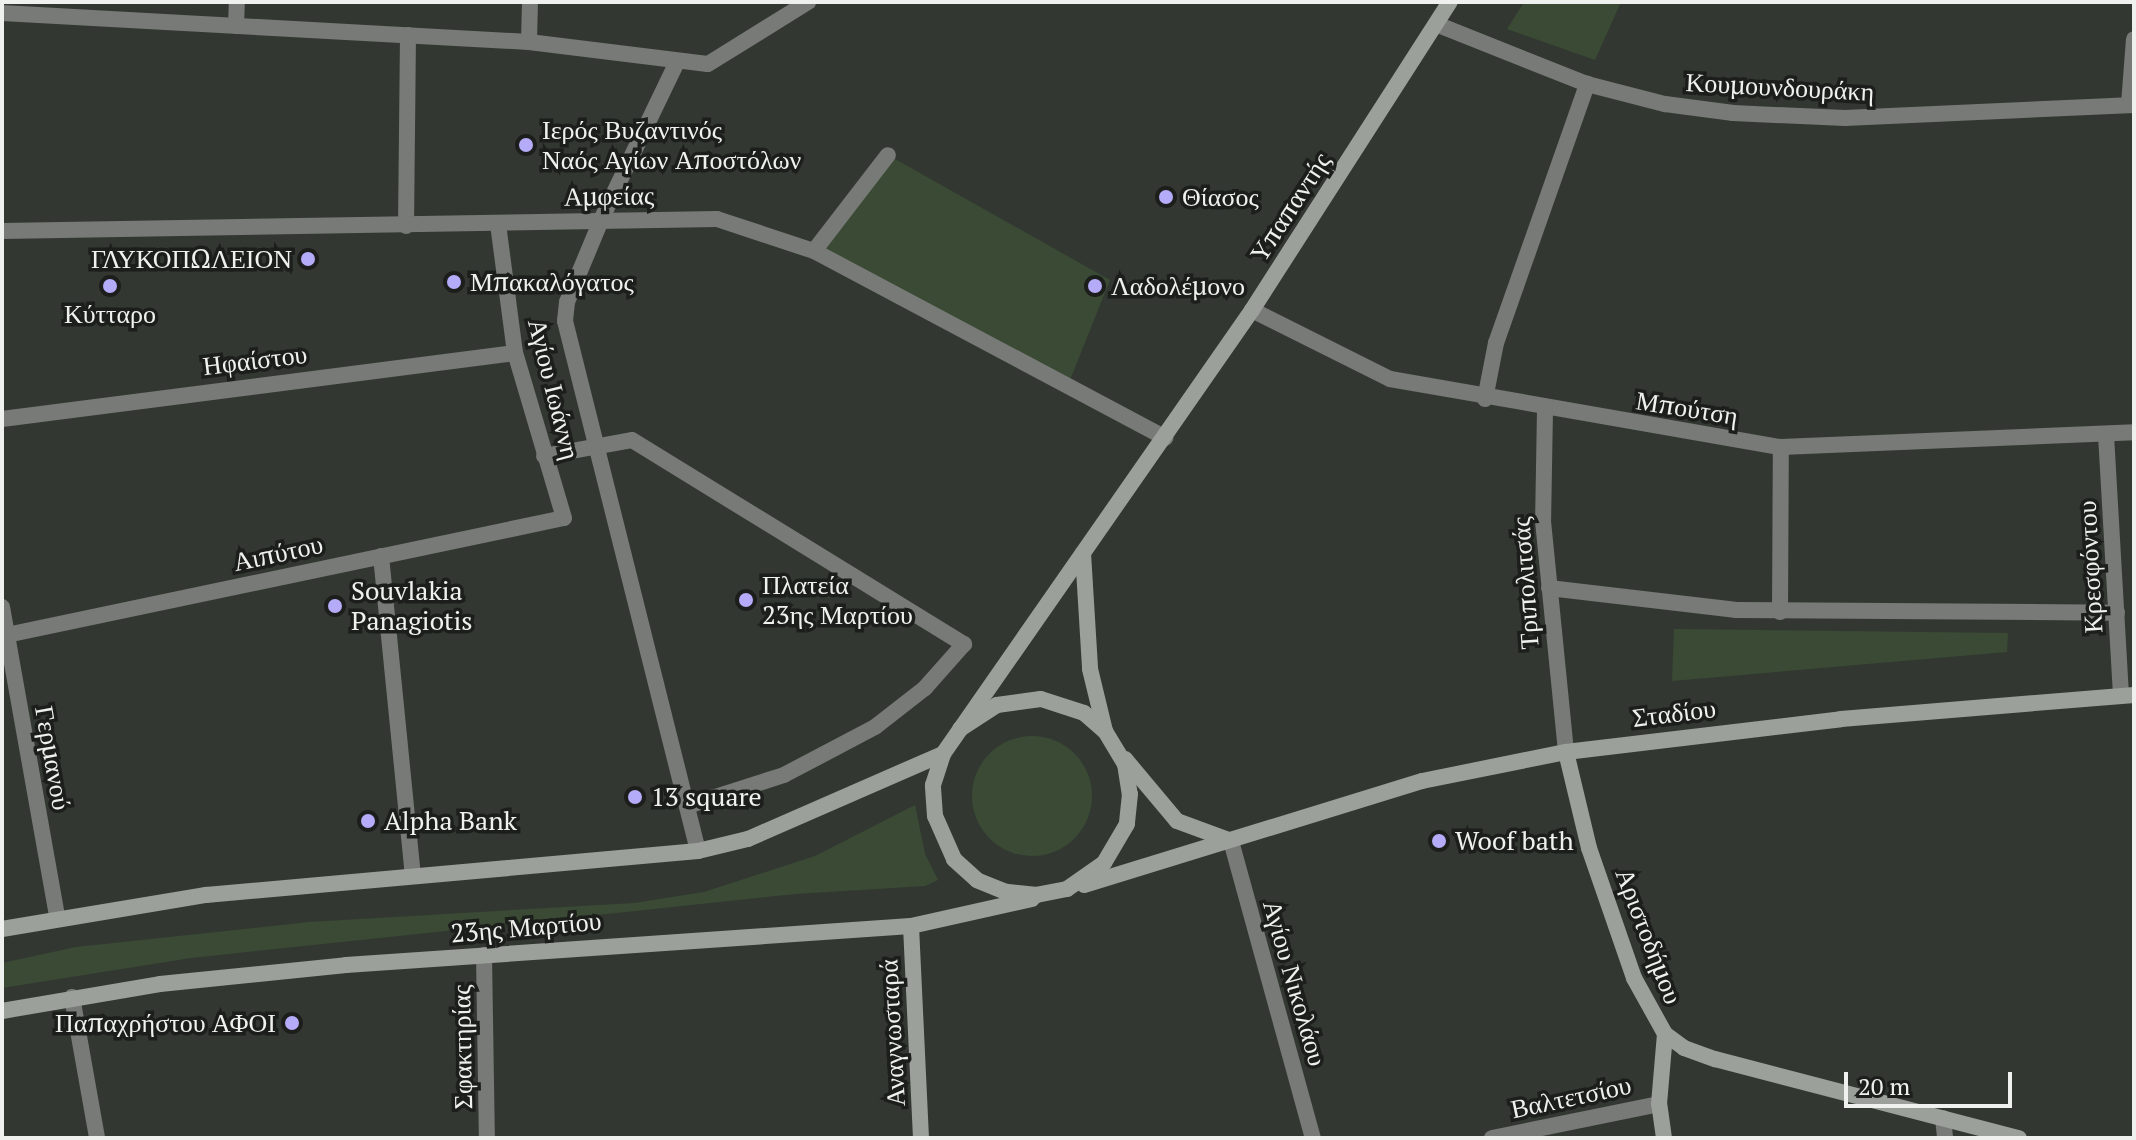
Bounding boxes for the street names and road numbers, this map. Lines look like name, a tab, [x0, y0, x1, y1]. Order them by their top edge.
street label: Κουμουνδουράκη	[1685, 66, 1875, 108]
street label: Υπαπαντής	[1243, 146, 1337, 268]
street label: Αμφείας	[563, 180, 655, 212]
street label: Αγίου Ιωάννη	[521, 315, 587, 463]
street label: Ηφαίστου	[201, 338, 309, 382]
street label: Μπούτση	[1634, 385, 1740, 431]
street label: Κρεσφόντου	[2071, 500, 2109, 634]
street label: Τριπολιτσάς	[1505, 516, 1545, 650]
street label: Αιπύτου	[230, 528, 326, 578]
street label: Σταδίου	[1630, 692, 1718, 734]
street label: Γερμανού	[29, 704, 77, 812]
street label: Αριστοδήμου	[1609, 864, 1689, 1008]
street label: Αγίου Νικολάου	[1256, 896, 1334, 1070]
street label: 23ης Μαρτίου	[449, 905, 603, 949]
street label: Αναγνωσταρά	[873, 959, 911, 1107]
street label: Σφακτηρίας	[445, 984, 479, 1110]
street label: Βαλτετσίου	[1508, 1069, 1634, 1125]

